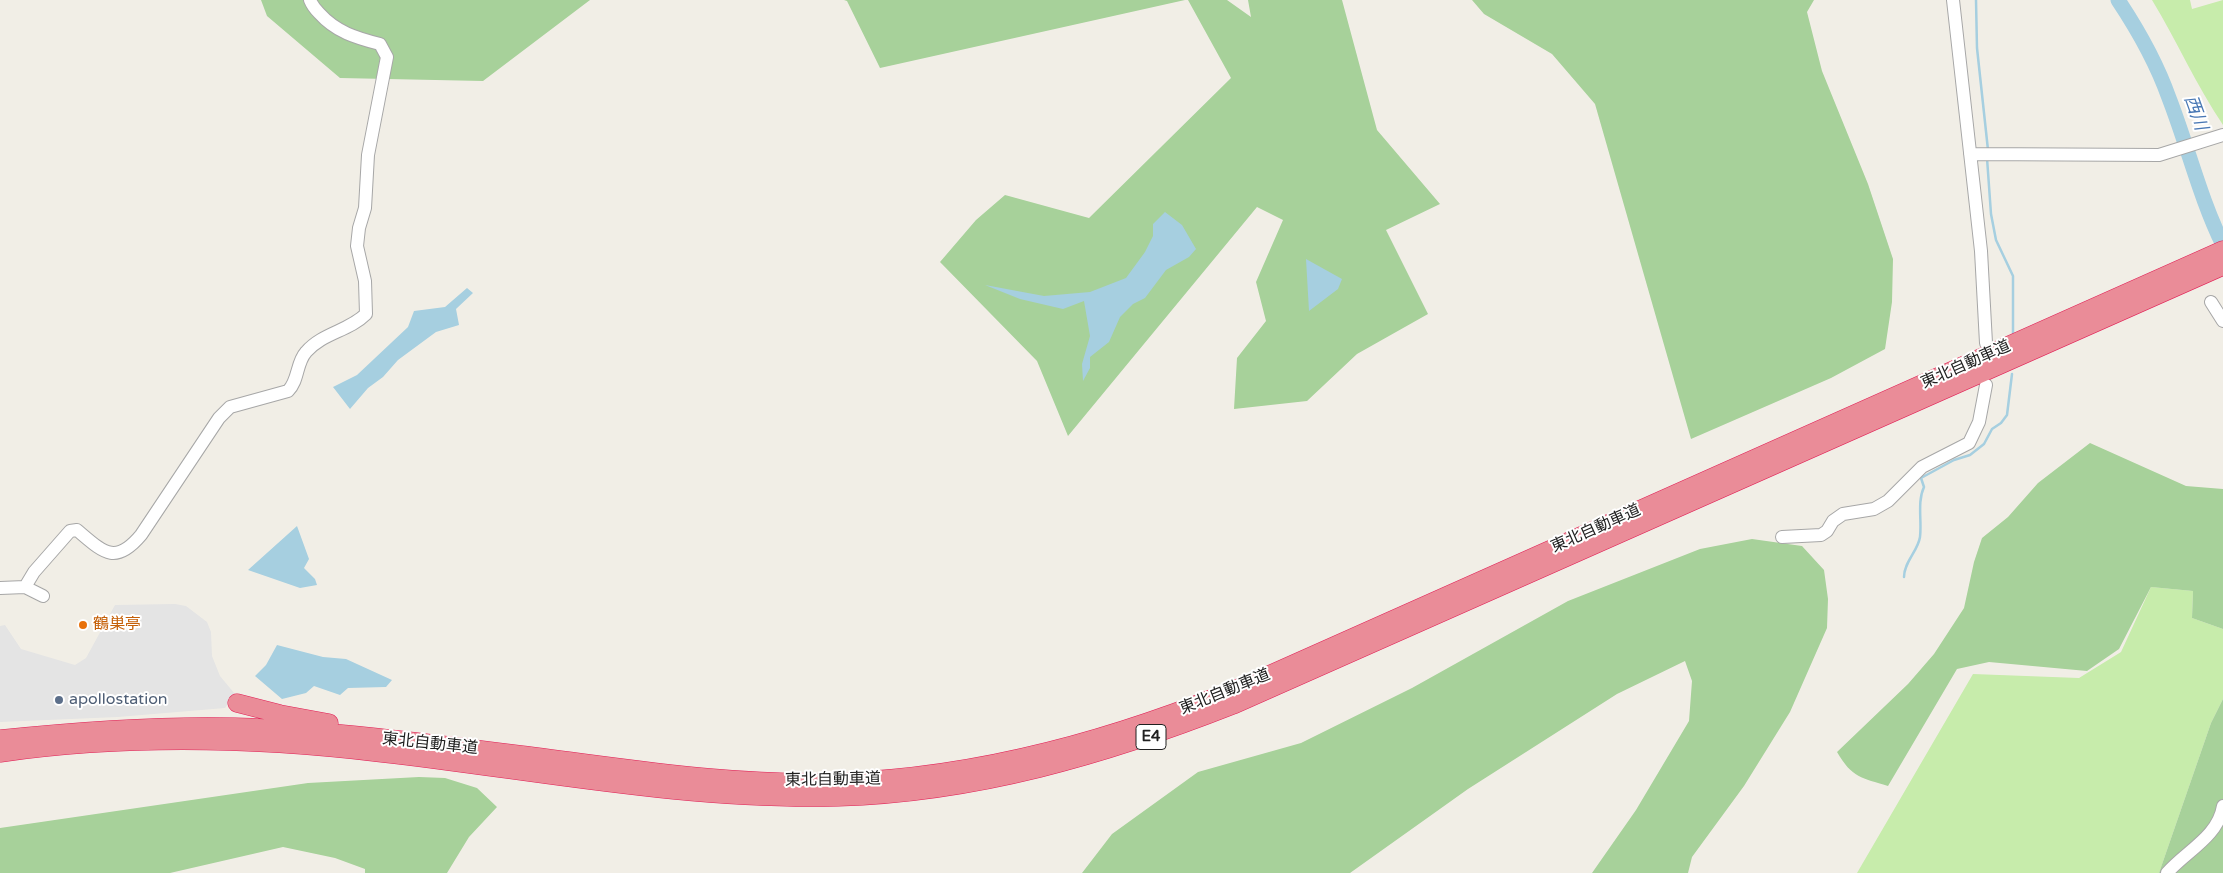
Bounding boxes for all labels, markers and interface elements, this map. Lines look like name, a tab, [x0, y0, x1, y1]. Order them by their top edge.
water label: 西川	[2179, 92, 2211, 134]
street label: 東北自動車道	[1918, 337, 2014, 393]
street label: 東北自動車道	[1548, 501, 1644, 557]
place label: 鶴巣亭	[93, 615, 141, 635]
marker: 鶴巣亭	[77, 619, 89, 631]
street label: 東北自動車道	[1177, 665, 1273, 719]
place label: apollostation	[69, 690, 168, 710]
marker: apollostation	[53, 694, 65, 706]
road number: E4	[1136, 724, 1166, 750]
street label: 東北自動車道	[381, 729, 479, 759]
street label: 東北自動車道	[785, 770, 881, 790]

